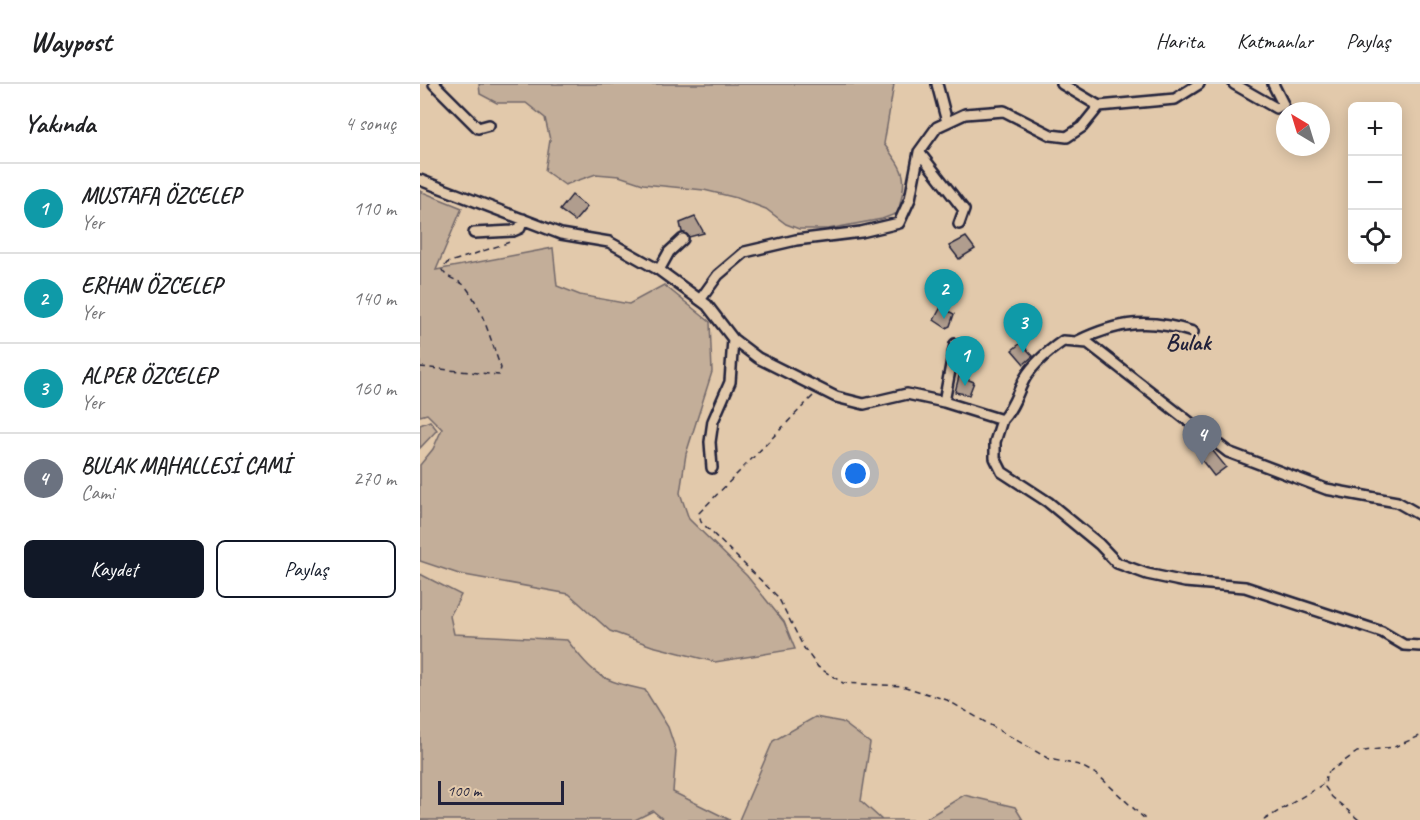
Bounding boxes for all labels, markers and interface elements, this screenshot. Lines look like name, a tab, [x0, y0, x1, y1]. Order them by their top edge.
text: Waypost	[30, 24, 111, 59]
text: Harita	[1156, 28, 1204, 54]
text: Katmanlar	[1237, 28, 1313, 54]
text: Paylaş	[1346, 28, 1390, 54]
north arrow	[1276, 102, 1330, 156]
map controls	[1348, 102, 1402, 264]
button: +	[1348, 102, 1402, 156]
text: Yakında	[24, 107, 95, 140]
text: 4 sonuç	[345, 111, 396, 136]
button: −	[1348, 156, 1402, 210]
text: MUSTAFA ÖZCELEP	[81, 182, 240, 210]
text: 1	[39, 196, 48, 221]
text: 110 m	[353, 196, 396, 221]
text: Yer	[81, 210, 104, 235]
button: locate	[1348, 210, 1402, 264]
pin: 2	[924, 270, 964, 319]
text: ERHAN ÖZCELEP	[81, 272, 222, 300]
text: 2	[39, 286, 48, 311]
text: 140 m	[353, 286, 396, 311]
text: Yer	[81, 300, 104, 325]
pin: 3	[1004, 304, 1042, 353]
district label: Bulak	[1166, 327, 1212, 357]
pin: 1	[946, 336, 984, 386]
text: ALPER ÖZCELEP	[81, 362, 216, 390]
text: 3	[39, 376, 48, 401]
text: 160 m	[353, 376, 396, 401]
text: Yer	[81, 390, 104, 415]
pin: 4	[1182, 416, 1222, 465]
text: BULAK MAHALLESİ CAMİ	[81, 452, 291, 480]
your location	[841, 459, 870, 488]
text: 4	[39, 466, 48, 491]
text: 270 m	[353, 466, 396, 491]
text: Cami	[81, 480, 114, 505]
button: Kaydet	[24, 540, 204, 598]
button: Paylaş	[216, 540, 396, 598]
scale bar	[438, 778, 564, 806]
text: 100 m	[447, 781, 481, 801]

